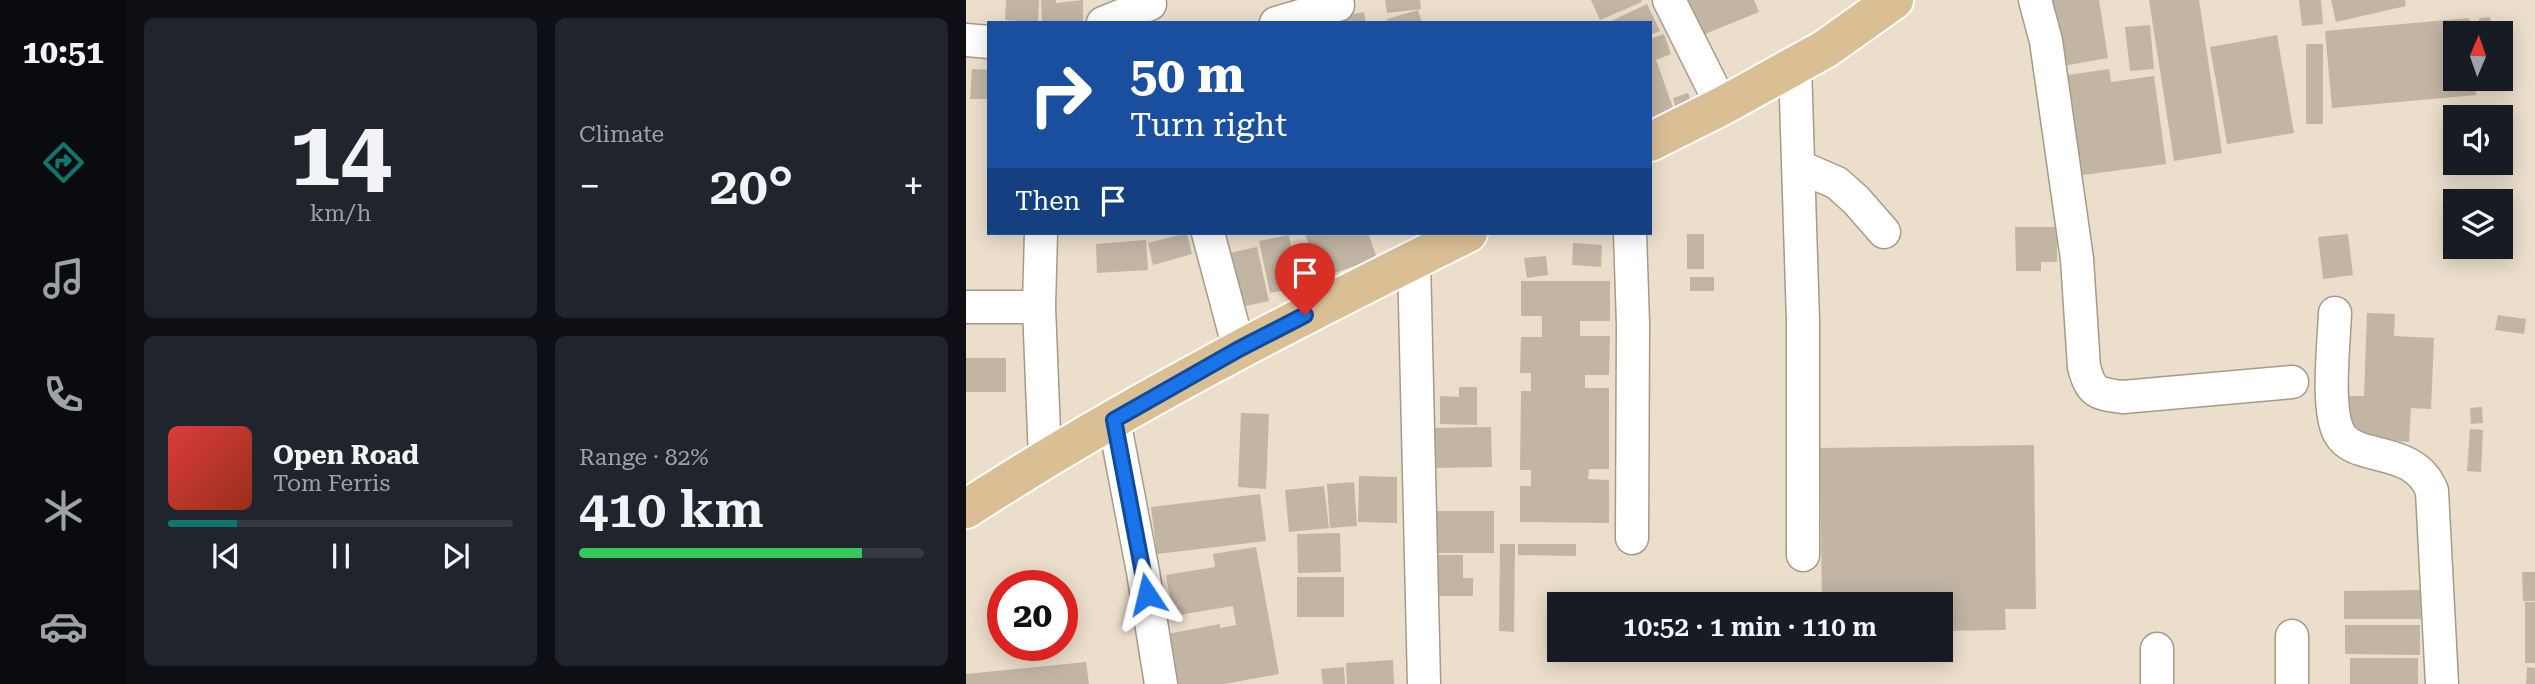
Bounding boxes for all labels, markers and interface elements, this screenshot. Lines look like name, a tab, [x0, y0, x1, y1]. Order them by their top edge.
north arrow	[2443, 21, 2513, 91]
map controls	[2443, 21, 2513, 259]
text: 10:51	[22, 33, 104, 71]
text: 50 m	[1130, 47, 1245, 104]
icon: right	[1015, 49, 1106, 140]
text: 14	[290, 101, 391, 207]
button: sound	[2443, 105, 2513, 175]
text: Turn right	[1130, 106, 1287, 144]
text: Climate	[579, 121, 664, 148]
icon: directions	[39, 138, 88, 187]
text: 20°	[710, 156, 793, 217]
text: −	[579, 164, 600, 208]
text: +	[903, 164, 924, 208]
icon: arrive	[1094, 182, 1132, 220]
text: Then	[1015, 186, 1080, 216]
button: layers	[2443, 189, 2513, 259]
text: km/h	[310, 200, 371, 227]
pin	[1275, 243, 1335, 315]
icon: music	[39, 254, 88, 303]
icon: arrive	[1286, 254, 1324, 292]
icon: phone	[39, 370, 88, 419]
text: Open Road	[273, 440, 419, 470]
text: Range · 82%	[579, 444, 708, 471]
text: Tom Ferris	[273, 470, 390, 497]
text: 410 km	[579, 479, 764, 540]
icon: climate	[39, 486, 88, 535]
icon: previous	[207, 537, 245, 575]
icon: pause	[322, 537, 360, 575]
icon: next	[437, 537, 475, 575]
position arrow	[1110, 557, 1184, 631]
speed limit sign: 20	[987, 570, 1078, 661]
icon: car	[39, 602, 88, 651]
text: 10:52 · 1 min · 110 m	[1623, 612, 1877, 642]

